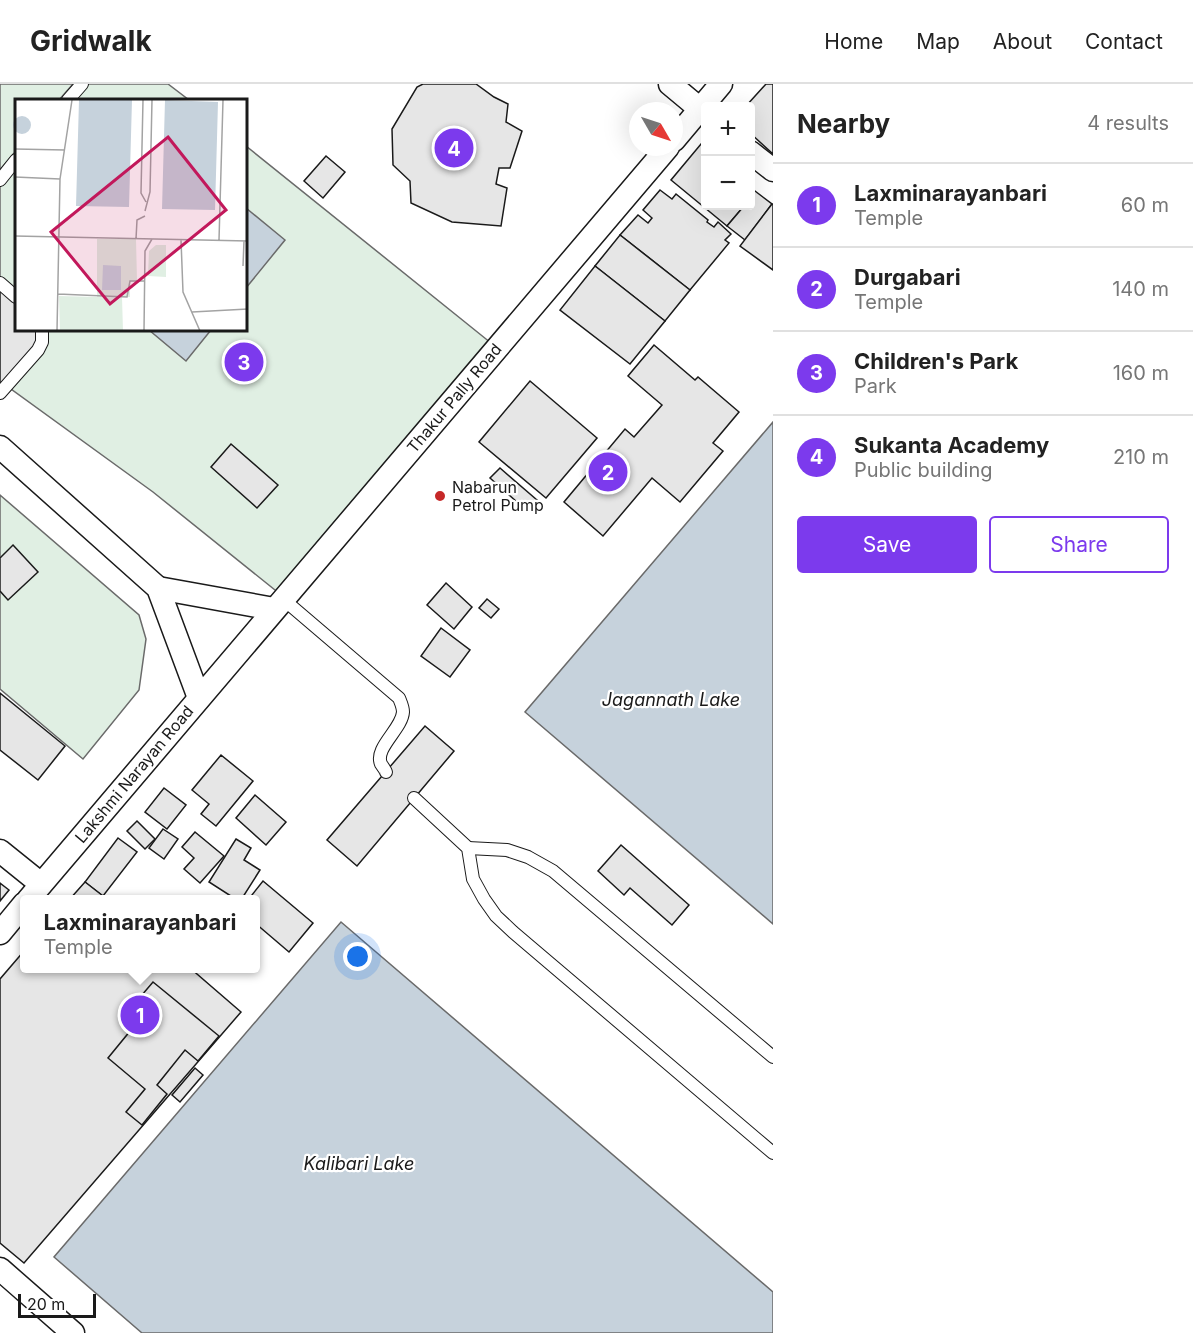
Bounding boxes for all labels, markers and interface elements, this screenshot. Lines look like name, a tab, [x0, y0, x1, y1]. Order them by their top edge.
text: Gridwalk	[30, 24, 152, 58]
text: Home	[824, 29, 883, 54]
text: Map	[916, 29, 960, 54]
text: About	[993, 29, 1052, 54]
text: Contact	[1085, 29, 1163, 54]
inset map	[15, 99, 248, 332]
north arrow	[629, 102, 683, 156]
map controls	[701, 102, 755, 210]
button: +	[701, 102, 755, 156]
text: Nearby	[797, 108, 890, 139]
text: 4 results	[1087, 111, 1169, 135]
pin: 4	[434, 126, 474, 170]
button: −	[701, 156, 755, 210]
text: Laxminarayanbari	[854, 180, 1047, 206]
text: 1	[812, 193, 821, 217]
text: 60 m	[1121, 193, 1169, 217]
text: Temple	[854, 206, 923, 230]
text: Durgabari	[854, 264, 961, 290]
text: 2	[810, 277, 823, 301]
text: 140 m	[1112, 277, 1169, 301]
text: Temple	[854, 290, 923, 314]
street label: Thakur Pally Road	[402, 339, 506, 457]
pin: 3	[224, 340, 264, 384]
text: Children's Park	[854, 348, 1018, 374]
text: 3	[810, 361, 823, 385]
text: 160 m	[1113, 361, 1169, 385]
text: Park	[854, 374, 897, 398]
text: Sukanta Academy	[854, 432, 1049, 458]
text: 4	[810, 445, 823, 469]
text: 210 m	[1113, 445, 1169, 469]
pin: 2	[588, 450, 628, 494]
text: Public building	[854, 458, 993, 482]
place label: Nabarun Petrol Pump	[452, 477, 544, 515]
marker: Nabarun Petrol Pump	[433, 489, 447, 503]
button: Save	[797, 516, 977, 573]
button: Share	[989, 516, 1169, 573]
water label: Jagannath Lake	[602, 689, 740, 710]
street label: Lakshmi Narayan Road	[71, 701, 197, 847]
popup	[20, 895, 260, 973]
text: Laxminarayanbari	[44, 909, 236, 935]
text: Temple	[44, 935, 113, 959]
your location	[343, 942, 372, 971]
pin: 1	[120, 992, 160, 1038]
water label: Kalibari Lake	[304, 1153, 414, 1174]
scale bar	[18, 1291, 96, 1318]
text: 20 m	[27, 1294, 65, 1314]

